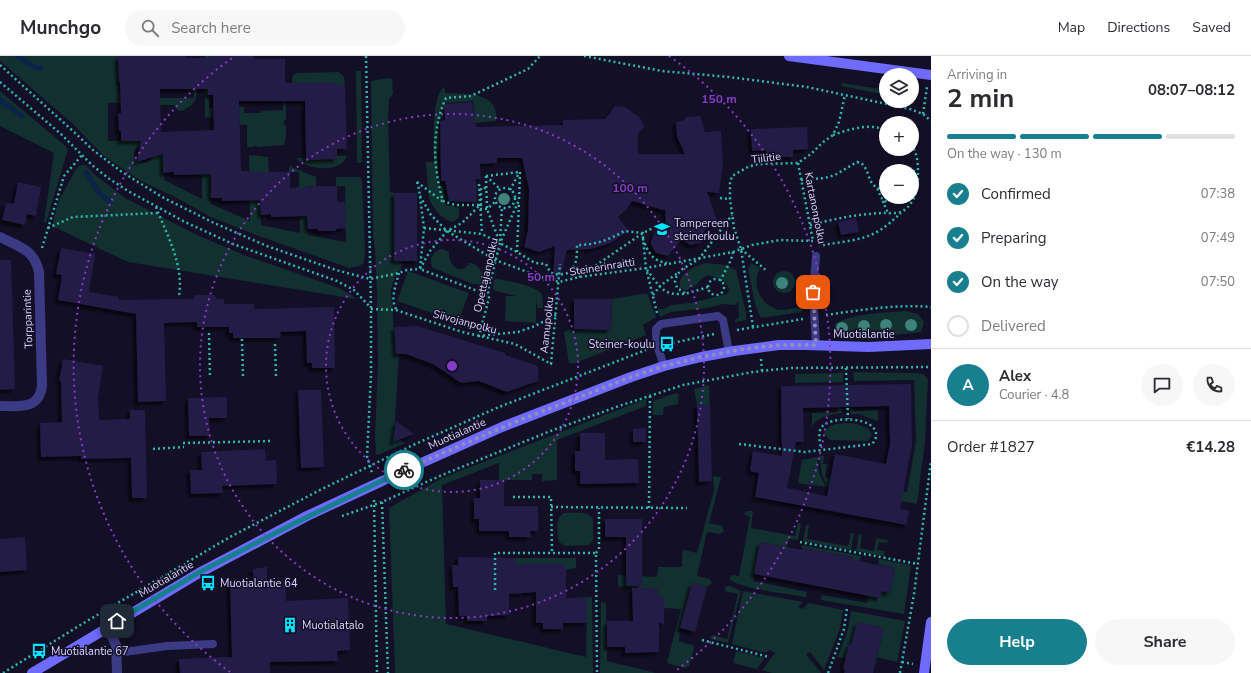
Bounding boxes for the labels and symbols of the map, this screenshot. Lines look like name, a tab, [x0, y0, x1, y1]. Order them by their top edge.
text: 150 m	[701, 91, 737, 107]
street label: Tiilitie	[750, 149, 782, 167]
street label: Kartanonpolku	[801, 171, 829, 245]
text: 100 m	[612, 180, 648, 196]
place label: Tampereen steinerkoulu	[674, 216, 735, 244]
school or university icon: Tampereen steinerkoulu	[653, 220, 671, 238]
street label: Opettajanpolku	[470, 236, 502, 314]
street label: Steinerinraitti	[568, 254, 636, 280]
text: 50 m	[527, 269, 555, 285]
pin	[796, 275, 830, 309]
street label: Torpparintie	[19, 289, 37, 349]
street label: Aamupolku	[537, 296, 557, 354]
street label: Siivojanpolku	[431, 306, 499, 338]
street label: Muotialantie	[833, 327, 895, 342]
bus stop icon: Steiner-koulu	[658, 335, 676, 353]
place label: Steiner-koulu	[589, 337, 655, 352]
centre of rings	[445, 359, 459, 373]
street label: Muotialantie	[426, 415, 488, 453]
courier	[384, 450, 424, 490]
street label: Muotialantie	[136, 557, 196, 601]
bus stop icon: Muotialantie 64	[199, 574, 217, 592]
place label: Muotialantie 64	[220, 576, 298, 591]
pin	[100, 604, 134, 638]
building icon: Muotialatalo	[281, 616, 299, 634]
place label: Muotialatalo	[302, 618, 364, 633]
bus stop icon: Muotialantie 67	[30, 642, 48, 660]
place label: Muotialantie 67	[51, 644, 128, 659]

